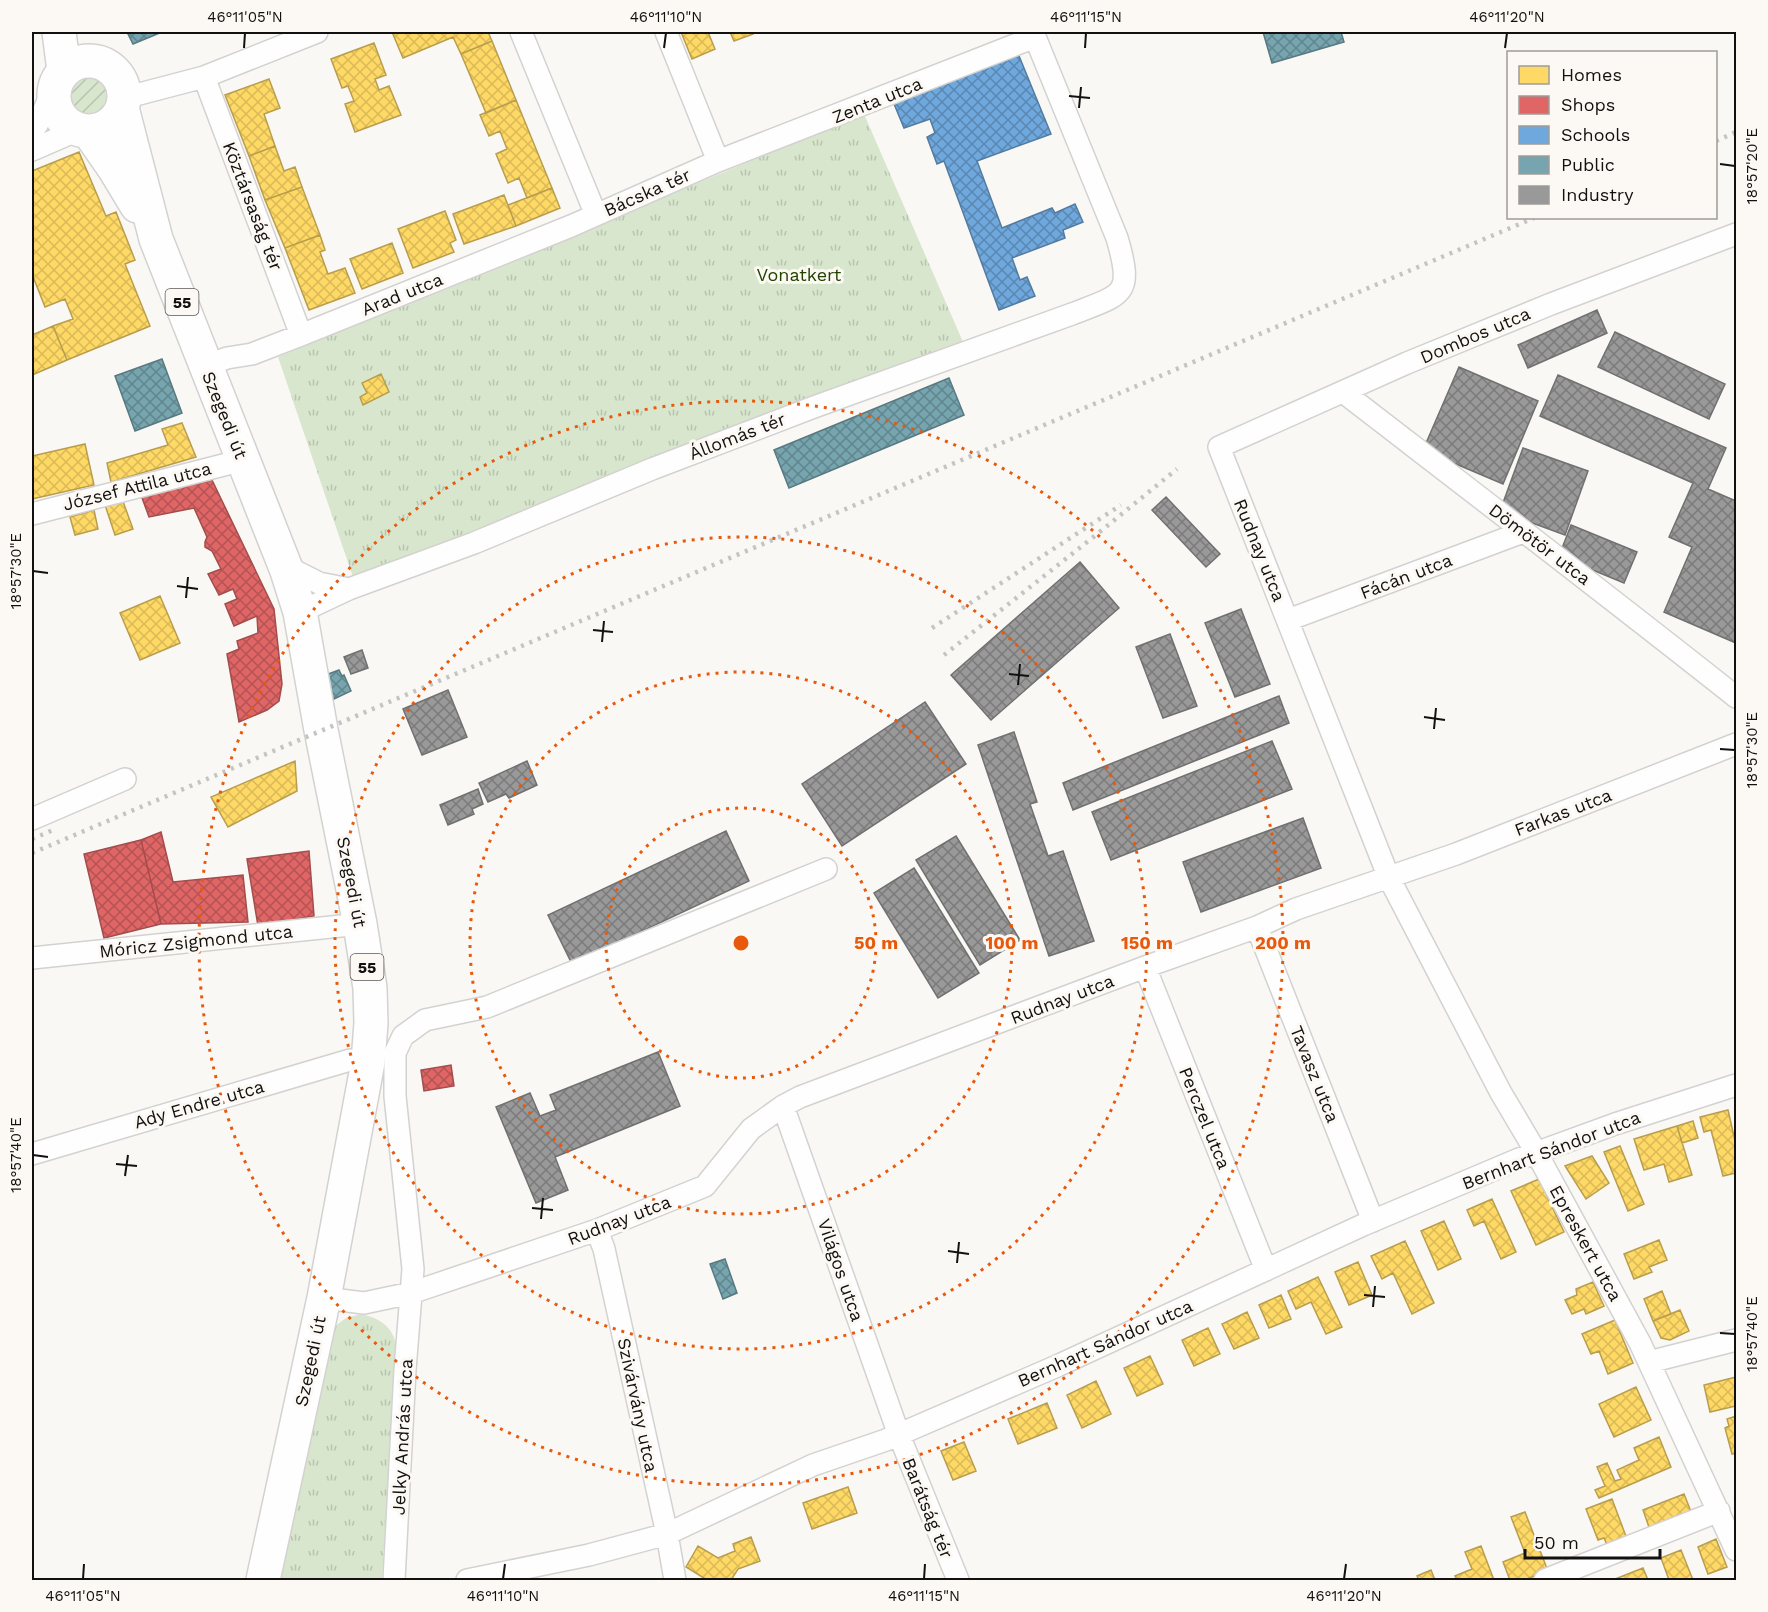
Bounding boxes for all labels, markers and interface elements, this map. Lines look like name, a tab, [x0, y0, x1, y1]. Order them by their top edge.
text: 46°11'05"N	[207, 8, 283, 26]
text: 46°11'10"N	[630, 8, 702, 26]
text: 46°11'15"N	[1050, 8, 1122, 26]
text: 46°11'20"N	[1469, 8, 1545, 26]
legend	[1507, 51, 1717, 219]
text: Homes	[1561, 64, 1622, 85]
street label: Zenta utca	[829, 73, 925, 127]
text: Shops	[1561, 94, 1615, 115]
text: Schools	[1561, 124, 1630, 145]
text: 18°57'20"E	[1743, 128, 1761, 204]
street label: Köztársaság tér	[219, 139, 287, 273]
text: Public	[1561, 154, 1615, 175]
street label: Bácska tér	[601, 164, 693, 220]
text: Industry	[1561, 184, 1634, 205]
park label: Vonatkert	[757, 264, 842, 285]
street label: Arad utca	[358, 268, 446, 320]
road number: 55	[166, 289, 198, 315]
street label: Dombos utca	[1417, 302, 1533, 368]
street label: Szegedi út	[198, 368, 252, 462]
street label: Állomás tér	[686, 408, 788, 464]
street label: József Attila utca	[61, 457, 213, 515]
street label: Rudnay utca	[1230, 496, 1290, 604]
street label: Dömötör utca	[1485, 499, 1595, 589]
text: 18°57'30"E	[7, 533, 25, 609]
street label: Fácán utca	[1357, 549, 1455, 603]
text: 18°57'30"E	[1743, 712, 1761, 788]
street label: Farkas utca	[1511, 784, 1615, 840]
street label: Szegedi út	[333, 835, 371, 930]
street label: Móricz Zsigmond utca	[98, 920, 294, 962]
text: 50 m	[854, 932, 898, 953]
text: 100 m	[985, 932, 1039, 953]
text: 150 m	[1121, 932, 1173, 953]
text: 200 m	[1255, 932, 1311, 953]
centre of rings	[731, 933, 751, 953]
road number: 55	[350, 954, 384, 980]
street label: Rudnay utca	[1007, 970, 1117, 1028]
street label: Tavasz utca	[1286, 1023, 1344, 1125]
street label: Perczel utca	[1175, 1064, 1235, 1172]
street label: Ady Endre utca	[132, 1075, 266, 1133]
street label: Bernhart Sándor utca	[1459, 1106, 1643, 1194]
text: 18°57'40"E	[7, 1117, 25, 1193]
street label: Epreskert utca	[1545, 1181, 1627, 1305]
street label: Rudnay utca	[564, 1191, 674, 1249]
street label: Világos utca	[814, 1216, 868, 1324]
street label: Bernhart Sándor utca	[1014, 1295, 1196, 1391]
text: 18°57'40"E	[1743, 1296, 1761, 1372]
street label: Szegedi út	[290, 1313, 330, 1408]
street label: Szivárvány utca	[614, 1336, 662, 1474]
street label: Jelky András utca	[387, 1358, 417, 1516]
street label: Barátság tér	[898, 1455, 958, 1561]
scale bar	[1525, 1522, 1660, 1560]
text: 50 m	[1534, 1532, 1579, 1553]
text: 46°11'05"N	[45, 1587, 121, 1605]
text: 46°11'10"N	[467, 1587, 539, 1605]
text: 46°11'15"N	[888, 1587, 960, 1605]
text: 46°11'20"N	[1306, 1587, 1382, 1605]

